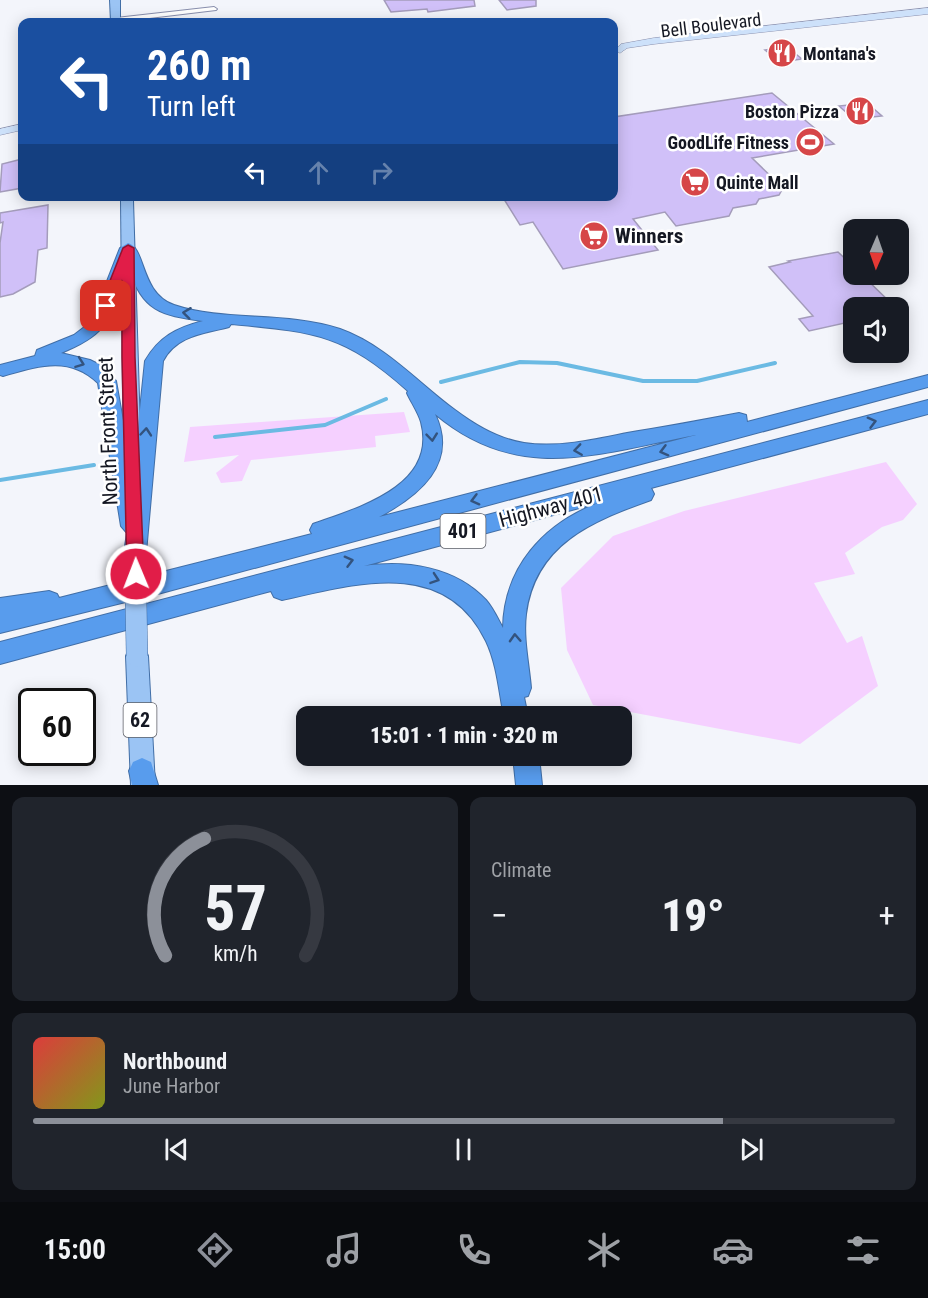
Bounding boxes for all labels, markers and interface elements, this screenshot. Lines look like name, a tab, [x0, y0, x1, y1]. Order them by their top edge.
street label: Bell Boulevard	[660, 8, 762, 42]
restaurant icon: Montana's	[766, 37, 798, 69]
text: 260 m	[147, 41, 252, 90]
icon: left	[48, 42, 126, 120]
place label: Montana's	[803, 43, 876, 64]
text: Turn left	[147, 91, 236, 123]
restaurant icon: Boston Pizza	[844, 95, 876, 127]
place label: Boston Pizza	[745, 101, 839, 122]
sports icon: GoodLife Fitness	[794, 126, 826, 158]
place label: GoodLife Fitness	[668, 132, 789, 153]
icon: left	[239, 156, 272, 189]
icon: ahead	[302, 156, 335, 189]
icon: right	[365, 156, 398, 189]
supermarket icon: Quinte Mall	[679, 166, 711, 198]
place label: Quinte Mall	[716, 172, 799, 193]
north arrow	[843, 219, 909, 285]
map controls	[843, 219, 909, 363]
supermarket icon: Winners	[578, 220, 610, 252]
place label: Winners	[615, 224, 683, 248]
pin	[80, 280, 131, 331]
icon: arrive	[89, 289, 122, 322]
button: sound	[843, 297, 909, 363]
one-way arrow	[183, 308, 192, 320]
one-way arrow	[75, 355, 85, 368]
street label: North Front Street	[93, 356, 123, 506]
one-way arrow	[866, 417, 877, 429]
one-way arrow	[139, 428, 152, 437]
one-way arrow	[425, 432, 438, 442]
one-way arrow	[573, 443, 582, 455]
one-way arrow	[659, 443, 669, 456]
street label: Highway 401	[496, 482, 606, 532]
one-way arrow	[471, 493, 481, 506]
road number: 401	[440, 514, 486, 548]
position arrow	[104, 542, 168, 606]
one-way arrow	[344, 555, 354, 568]
one-way arrow	[430, 572, 440, 585]
one-way arrow	[508, 633, 521, 642]
speed limit sign: 60	[18, 688, 96, 766]
road number: 62	[124, 703, 156, 737]
text: 15:01 · 1 min · 320 m	[370, 723, 558, 748]
text: Climate	[491, 858, 551, 882]
text: 57	[203, 872, 267, 945]
text: 19°	[661, 889, 725, 942]
text: −	[491, 896, 508, 935]
text: +	[879, 896, 895, 935]
text: km/h	[213, 941, 257, 966]
text: Northbound	[123, 1049, 227, 1074]
text: June Harbor	[123, 1074, 220, 1098]
icon: previous	[160, 1133, 193, 1166]
icon: pause	[447, 1133, 480, 1166]
icon: next	[735, 1133, 768, 1166]
icon: directions	[194, 1229, 236, 1271]
icon: music	[323, 1229, 365, 1271]
icon: phone	[453, 1229, 495, 1271]
icon: climate	[583, 1229, 625, 1271]
icon: car	[712, 1229, 754, 1271]
icon: filters	[842, 1229, 884, 1271]
text: 15:00	[44, 1234, 106, 1266]

